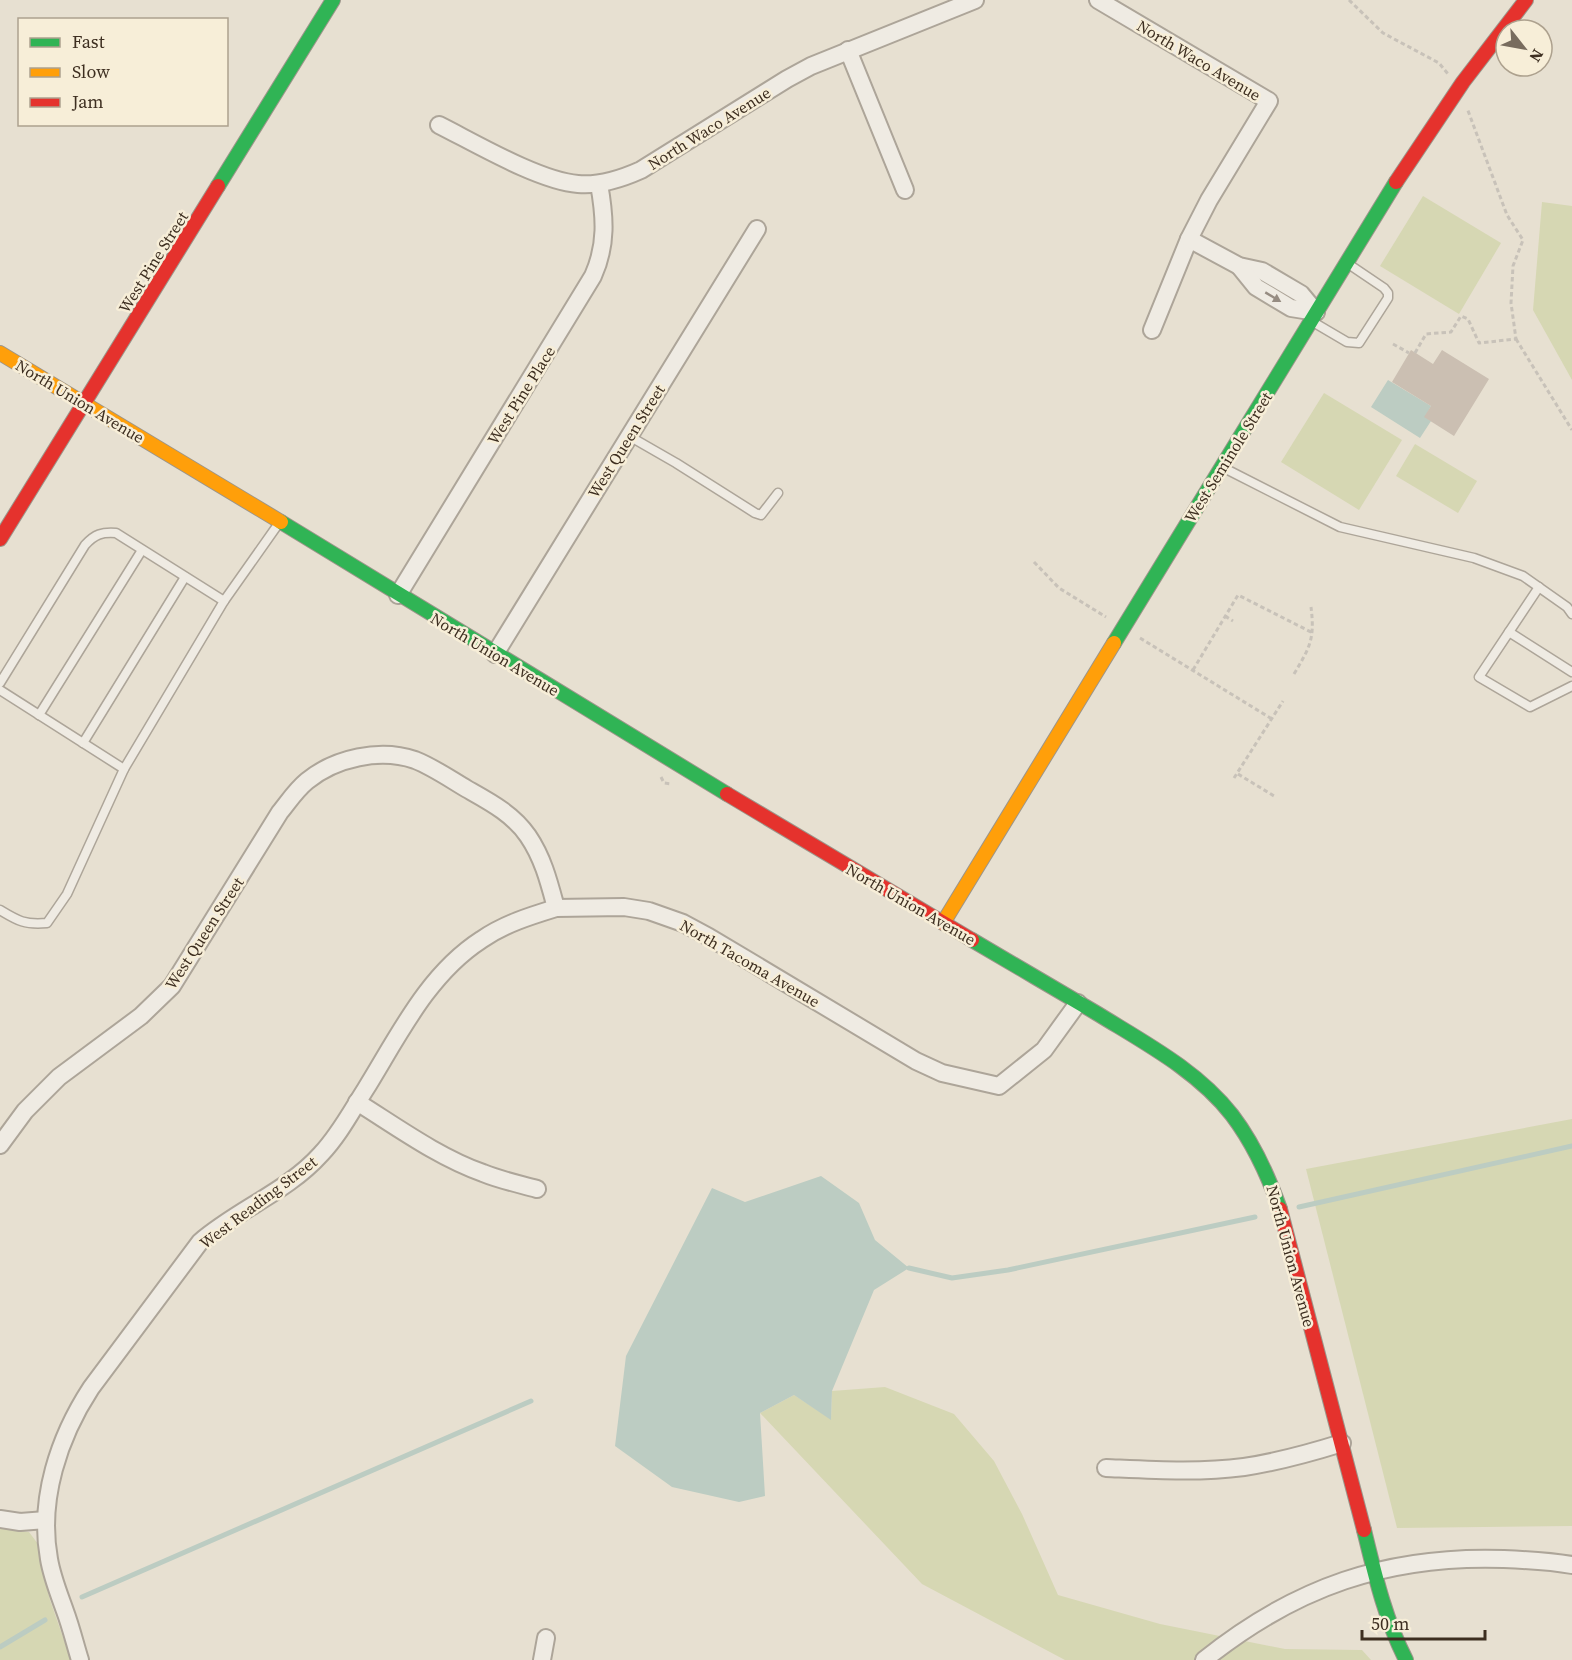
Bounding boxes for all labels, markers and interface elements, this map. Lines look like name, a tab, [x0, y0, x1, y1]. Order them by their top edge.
street label: North Waco Avenue	[1133, 14, 1265, 106]
legend	[18, 18, 228, 126]
north arrow	[1494, 18, 1554, 78]
text: Fast	[72, 29, 105, 54]
text: N	[1524, 45, 1549, 67]
text: Slow	[72, 59, 110, 84]
street label: North Waco Avenue	[643, 81, 775, 175]
text: Jam	[71, 89, 104, 114]
street label: West Pine Street	[113, 206, 193, 317]
one-way arrow	[1265, 292, 1281, 303]
street label: West Pine Place	[482, 342, 560, 448]
street label: North Union Avenue	[12, 354, 148, 448]
street label: West Queen Street	[582, 379, 670, 502]
street label: West Seminole Street	[1179, 387, 1278, 527]
street label: North Union Avenue	[427, 607, 563, 701]
street label: North Union Avenue	[842, 858, 980, 950]
street label: West Queen Street	[159, 872, 249, 993]
street label: North Tacoma Avenue	[676, 914, 824, 1012]
street label: West Reading Street	[195, 1150, 322, 1253]
street label: North Union Avenue	[1261, 1182, 1321, 1330]
scale bar	[1362, 1603, 1485, 1641]
text: 50 m	[1371, 1611, 1409, 1636]

